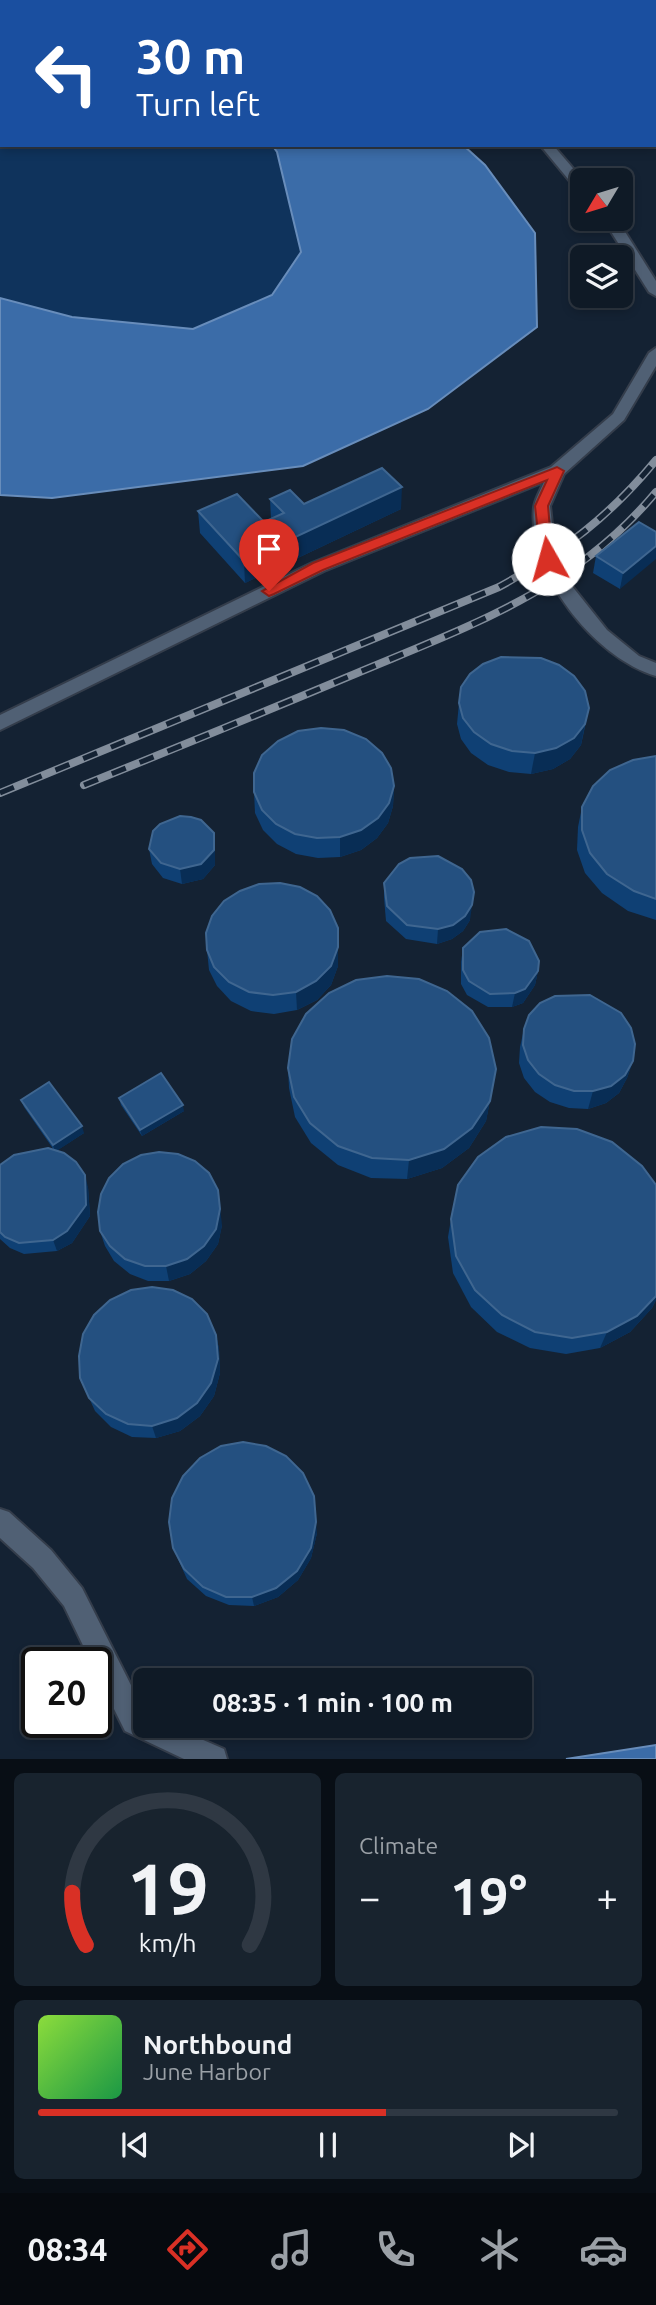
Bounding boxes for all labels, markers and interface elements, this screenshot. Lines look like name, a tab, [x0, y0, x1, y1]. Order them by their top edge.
icon: left	[21, 28, 112, 119]
text: 30 m	[136, 28, 245, 83]
text: Turn left	[136, 86, 260, 122]
north arrow	[570, 168, 634, 231]
map controls	[570, 168, 633, 308]
button: layers	[570, 245, 633, 308]
pin	[239, 519, 299, 591]
position arrow	[511, 522, 585, 596]
icon: arrive	[250, 530, 288, 568]
speed limit sign: 20	[21, 1647, 112, 1738]
text: 08:35 · 1 min · 100 m	[212, 1688, 453, 1717]
text: Climate	[359, 1833, 438, 1858]
text: 19	[126, 1848, 209, 1930]
text: 19°	[450, 1867, 527, 1925]
text: −	[359, 1876, 380, 1918]
text: +	[597, 1876, 618, 1918]
text: km/h	[139, 1929, 196, 1957]
text: Northbound	[143, 2030, 292, 2059]
text: June Harbor	[143, 2059, 271, 2084]
icon: previous	[116, 2126, 154, 2164]
icon: pause	[309, 2126, 347, 2164]
icon: next	[502, 2126, 540, 2164]
icon: directions	[163, 2225, 212, 2274]
icon: music	[267, 2225, 316, 2274]
icon: phone	[371, 2225, 420, 2274]
icon: climate	[475, 2225, 524, 2274]
icon: car	[579, 2225, 628, 2274]
text: 08:34	[28, 2231, 108, 2267]

